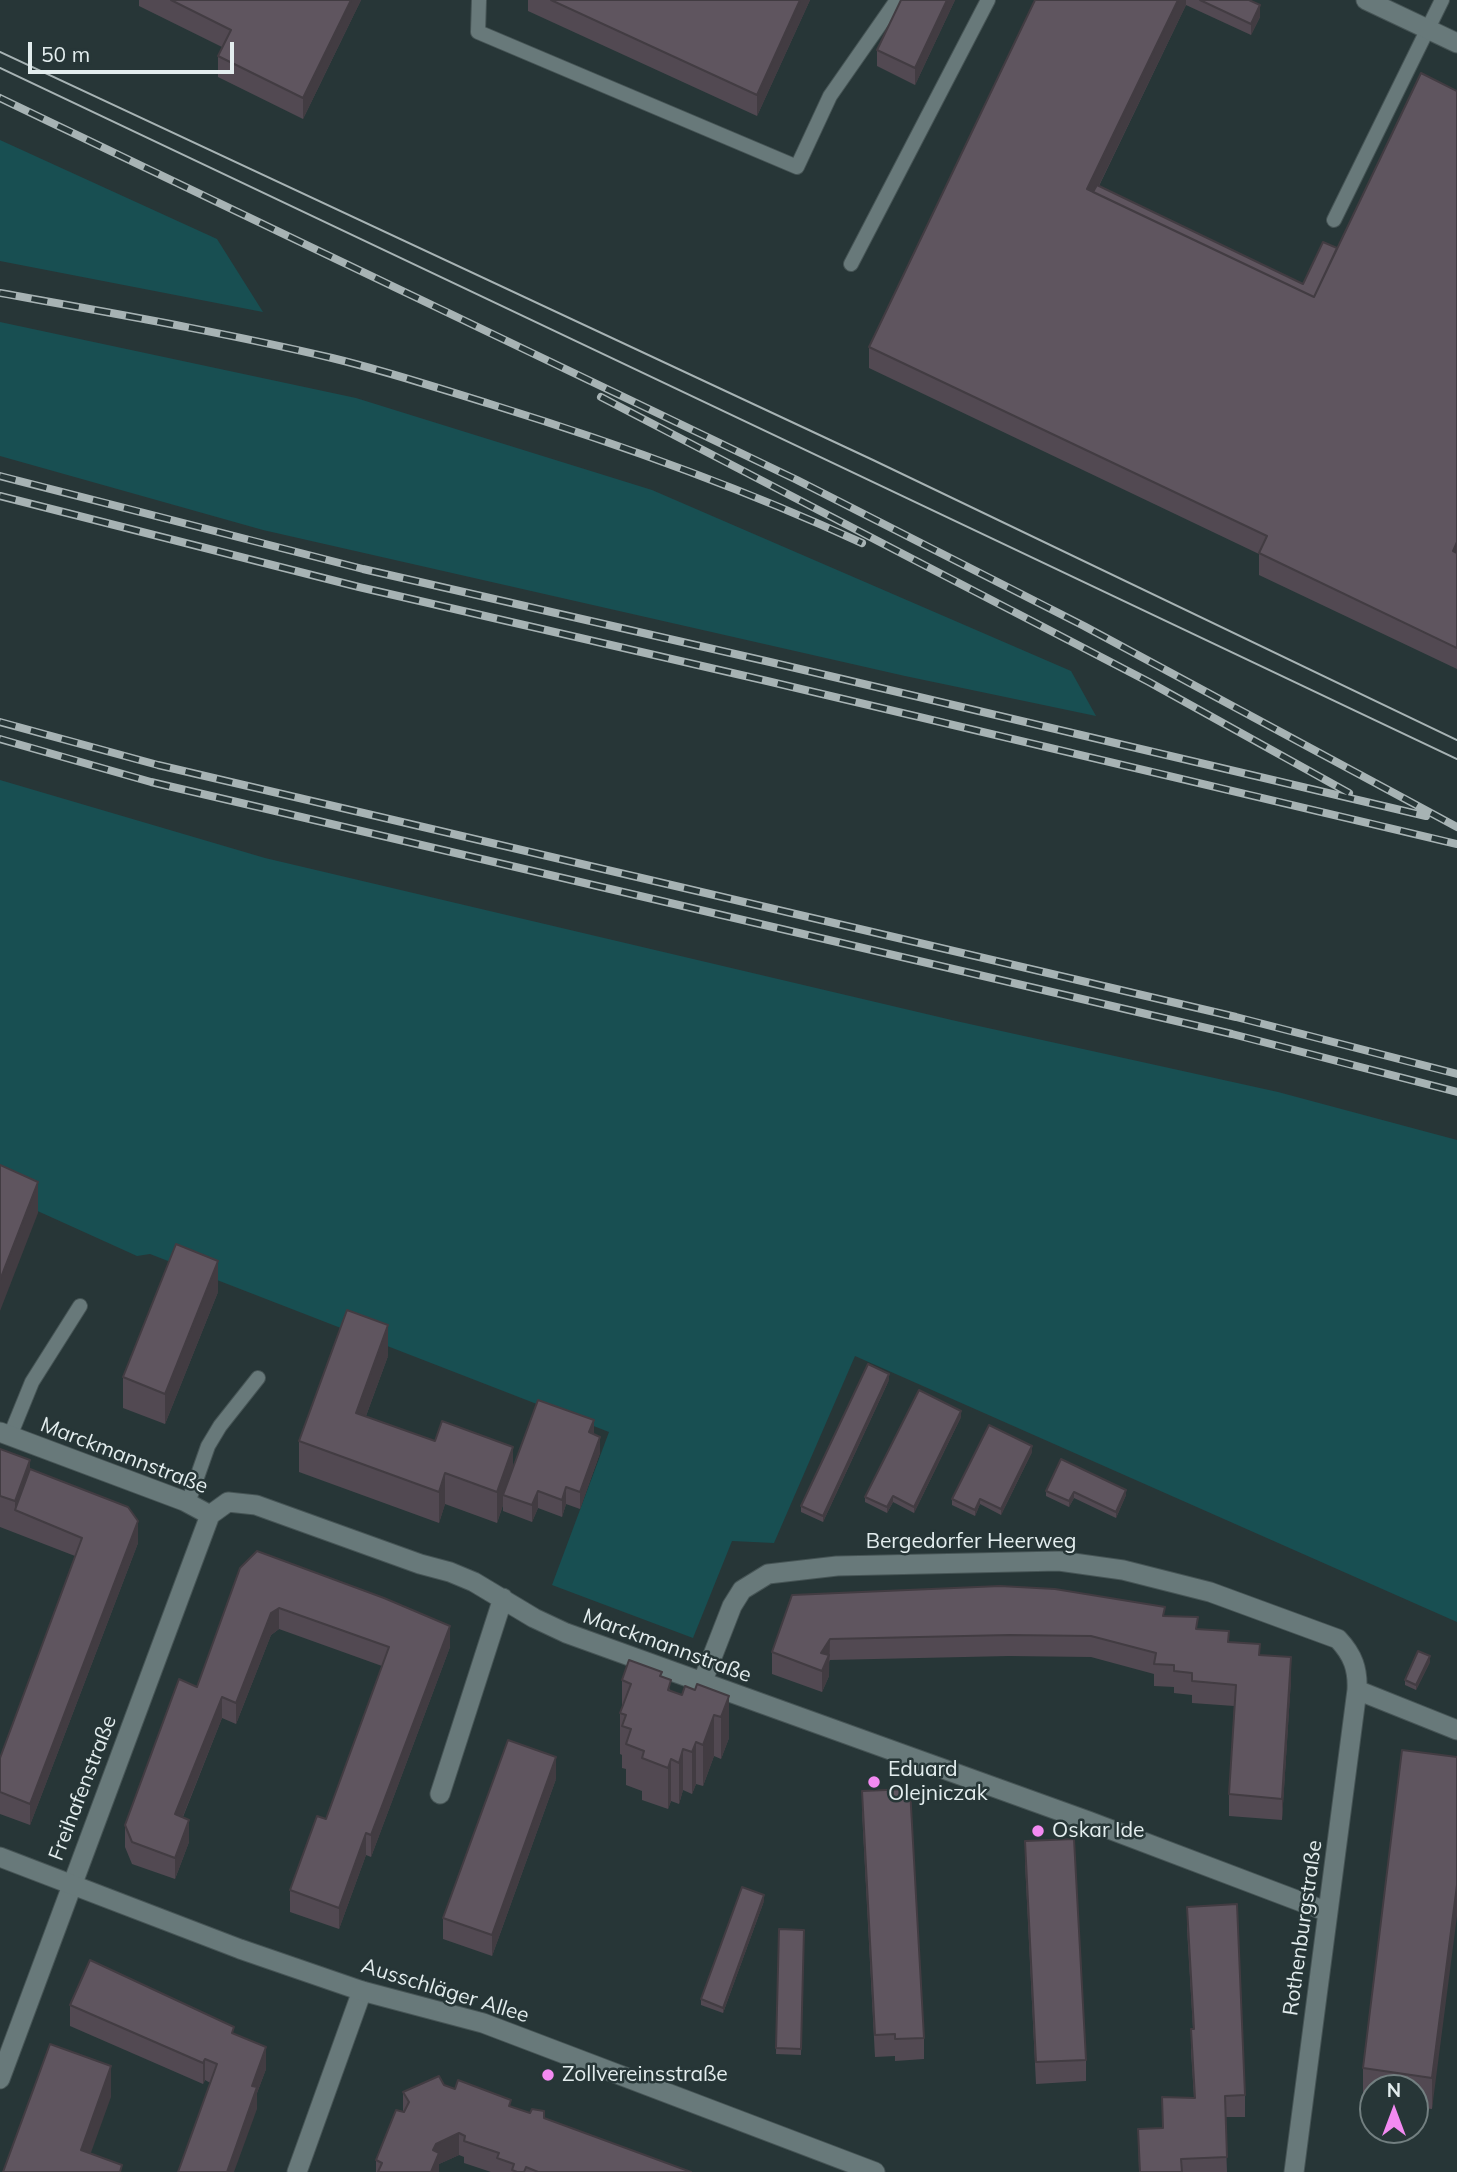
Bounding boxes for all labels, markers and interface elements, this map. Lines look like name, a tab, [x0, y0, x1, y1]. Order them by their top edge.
scale bar	[32, 28, 238, 72]
text: 50 m	[41, 41, 90, 67]
street label: Marckmannstraße	[37, 1412, 211, 1500]
street label: Bergedorfer Heerweg	[866, 1529, 1076, 1555]
street label: Marckmannstraße	[579, 1604, 755, 1688]
street label: Freihafenstraße	[44, 1712, 122, 1864]
place label: Eduard Olejniczak	[888, 1757, 988, 1807]
marker: Eduard Olejniczak	[866, 1774, 882, 1790]
place label: Oskar Ide	[1052, 1818, 1145, 1844]
marker: Oskar Ide	[1030, 1823, 1046, 1839]
street label: Rothenburgstraße	[1278, 1839, 1328, 2017]
street label: Ausschläger Allee	[358, 1953, 532, 2029]
place label: Zollvereinsstraße	[562, 2062, 728, 2088]
marker: Zollvereinsstraße	[540, 2067, 556, 2083]
north arrow	[1359, 2074, 1429, 2144]
text: N	[1387, 2078, 1401, 2102]

